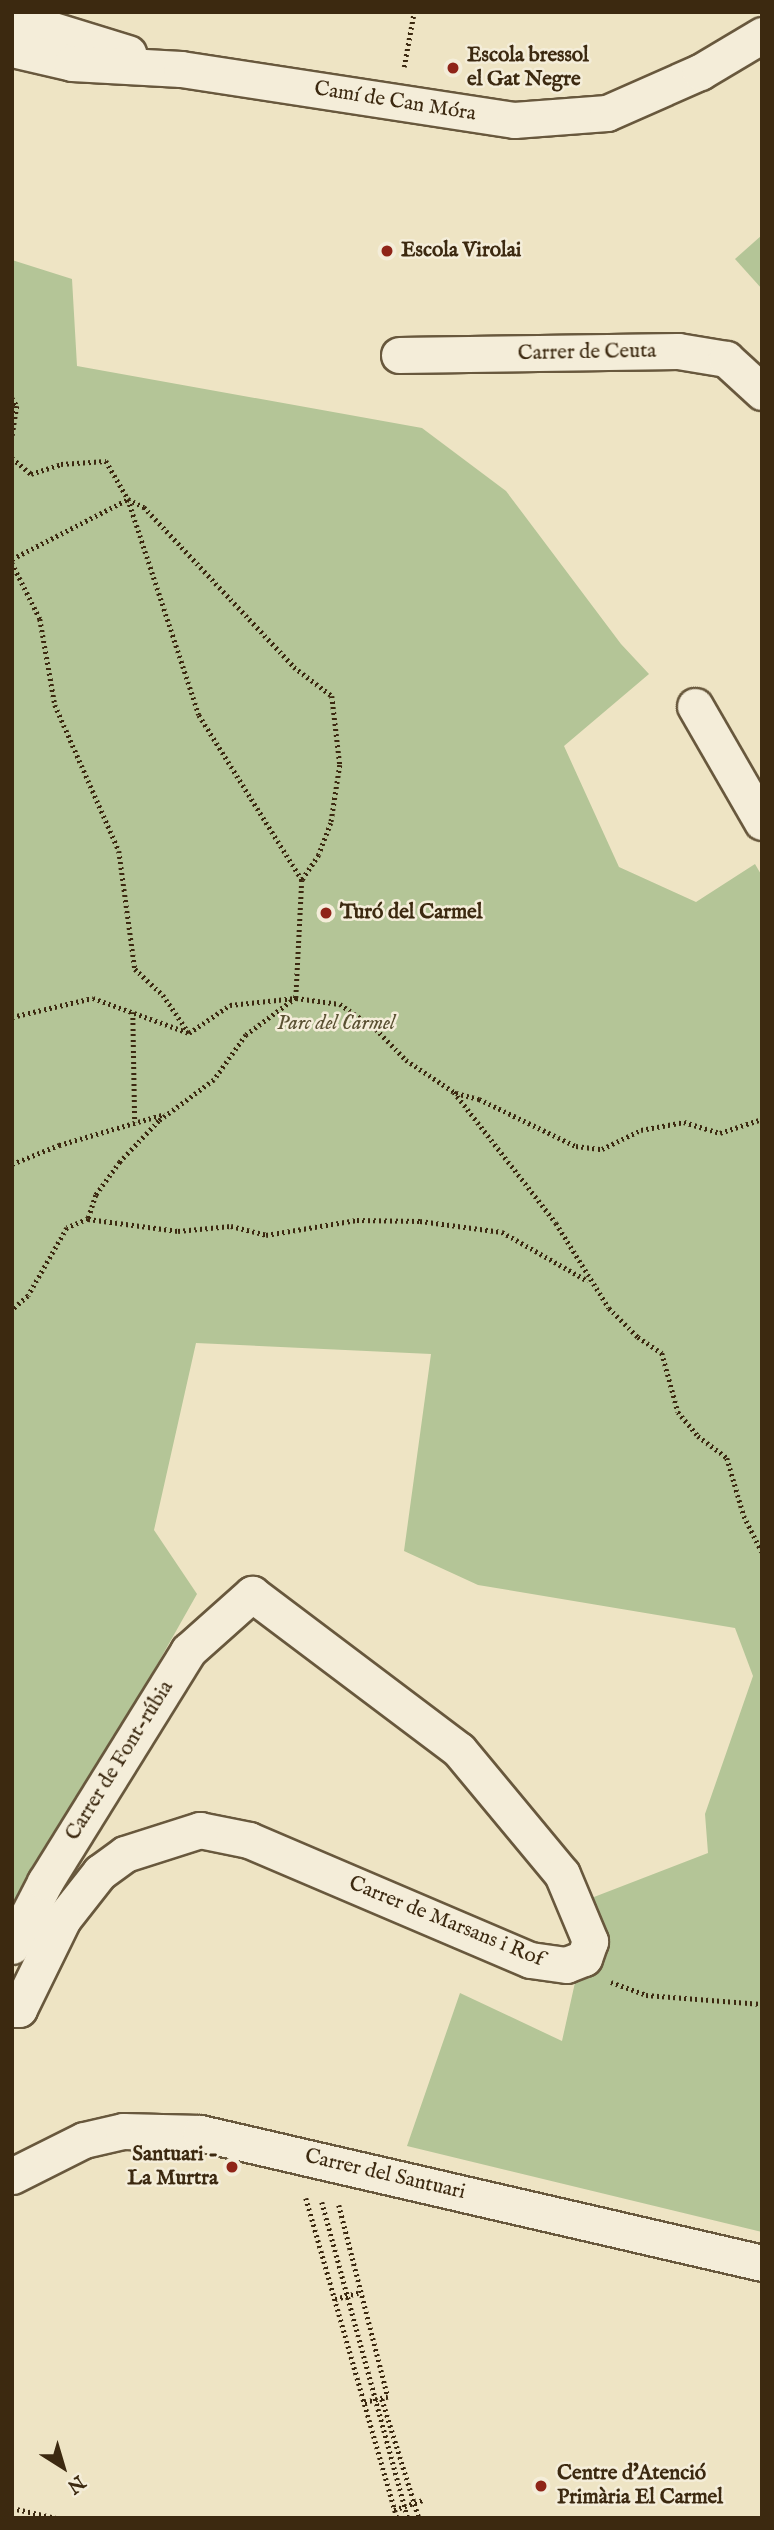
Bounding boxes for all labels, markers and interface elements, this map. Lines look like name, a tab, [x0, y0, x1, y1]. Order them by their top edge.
place label: Escola bressol el Gat Negre	[467, 43, 589, 93]
marker: Escola bressol el Gat Negre	[445, 60, 461, 76]
street label: Camí de Can Móra	[312, 77, 478, 127]
place label: Escola Virolai	[401, 238, 521, 264]
marker: Escola Virolai	[379, 243, 395, 259]
street label: Carrer de Ceuta	[517, 339, 657, 367]
place label: Turó del Carmel	[340, 900, 482, 926]
marker: Turó del Carmel	[318, 905, 334, 921]
park label: Parc del Carmel	[277, 1011, 395, 1037]
street label: Carrer de Font-rúbia	[61, 1676, 179, 1846]
street label: Carrer de Marsans i Rof	[345, 1871, 547, 1973]
place label: Santuari - La Murtra	[127, 2142, 218, 2192]
street label: Carrer del Santuari	[302, 2144, 468, 2206]
marker: Santuari - La Murtra	[224, 2159, 240, 2175]
north arrow	[28, 2432, 98, 2502]
place label: Centre d'Atenció Primària El Carmel	[557, 2461, 723, 2511]
text: N	[62, 2469, 89, 2498]
marker: Centre d'Atenció Primària El Carmel	[531, 2476, 551, 2496]

